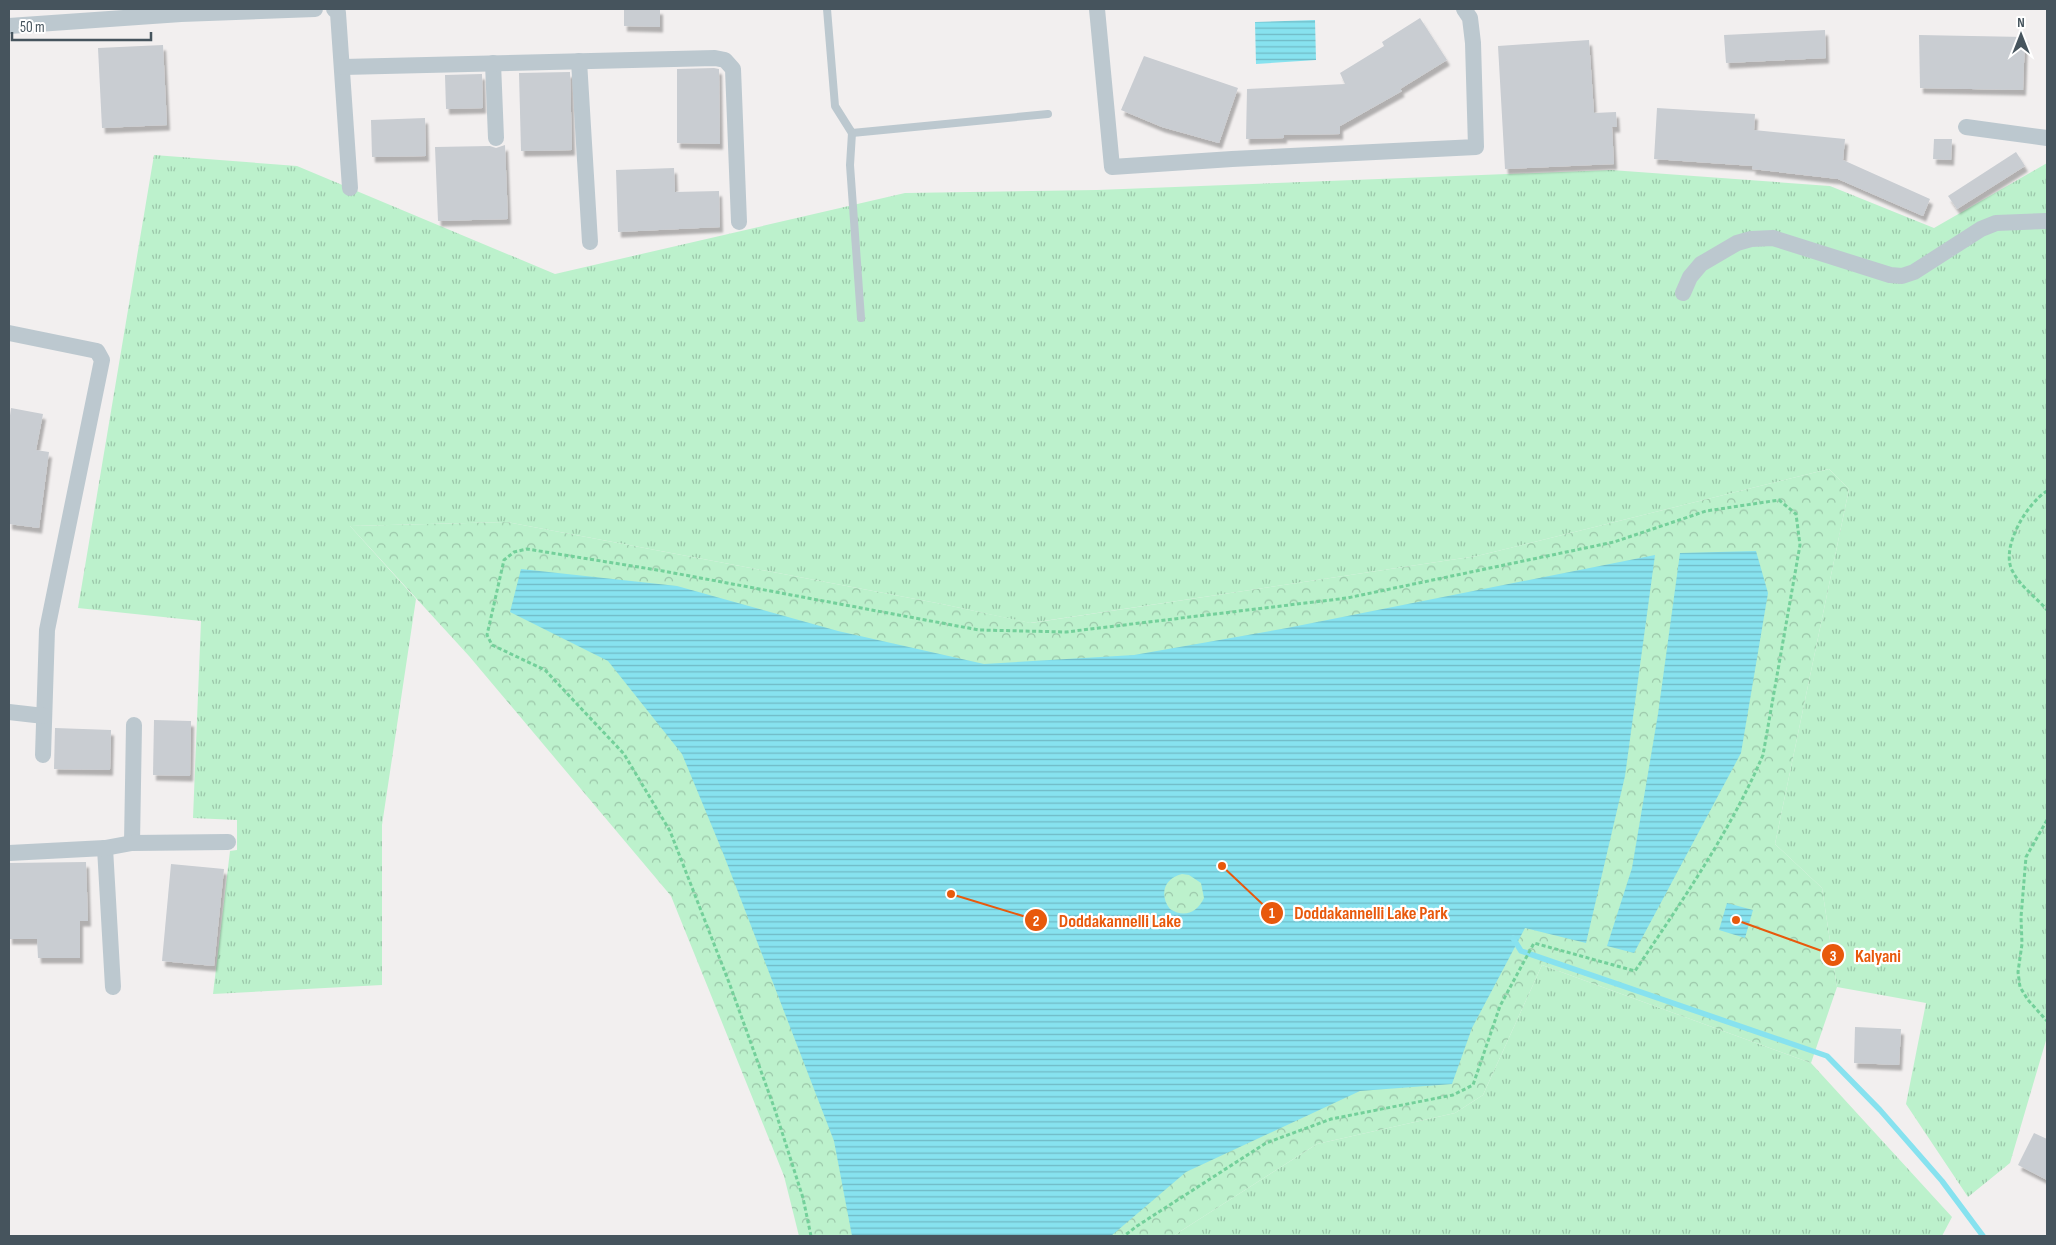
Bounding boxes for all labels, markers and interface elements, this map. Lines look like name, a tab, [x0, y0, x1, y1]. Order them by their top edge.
scale bar	[12, 10, 151, 42]
north arrow	[1996, 10, 2046, 60]
text: N	[2017, 14, 2025, 31]
text: 50 m	[20, 18, 45, 37]
callout: Doddakannelli Lake Park	[1259, 896, 1458, 929]
text: Doddakannelli Lake Park	[1294, 903, 1448, 924]
callout: Doddakannelli Lake	[1024, 904, 1191, 937]
text: 1	[1269, 904, 1275, 923]
text: Doddakannelli Lake	[1059, 911, 1181, 932]
text: 2	[1033, 912, 1039, 931]
callout: Kalyani	[1820, 939, 1911, 972]
text: Kalyani	[1855, 946, 1901, 967]
text: 3	[1830, 947, 1837, 966]

